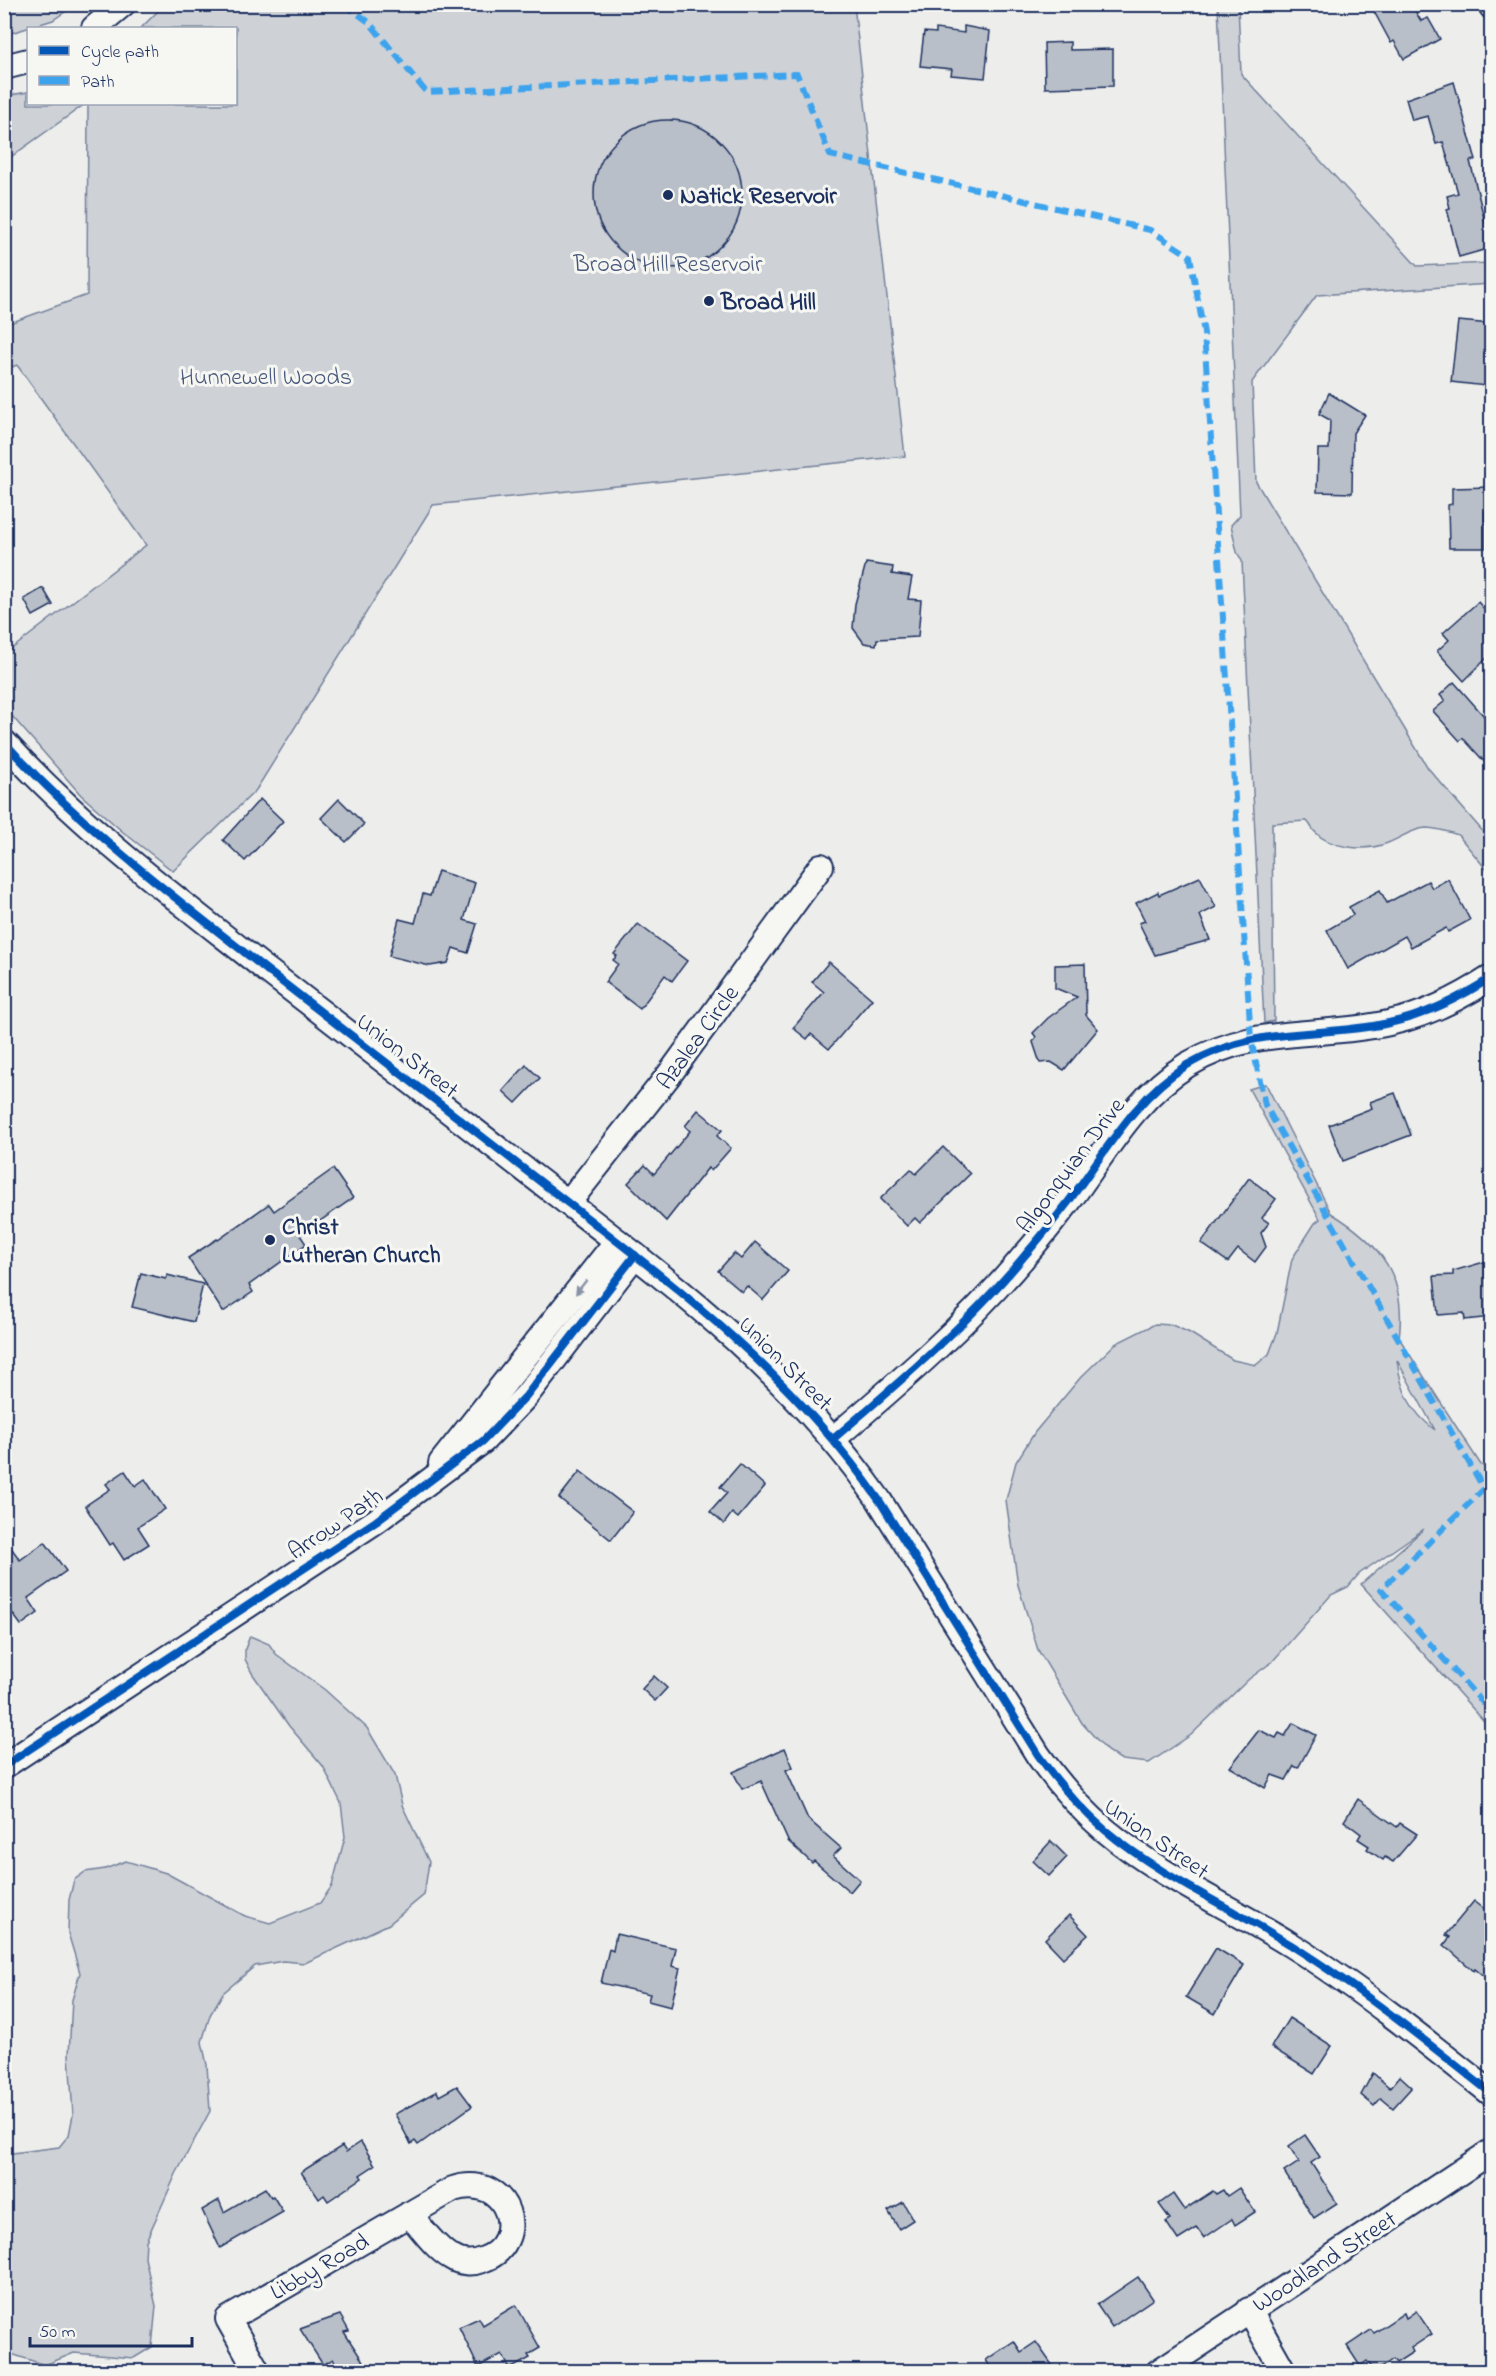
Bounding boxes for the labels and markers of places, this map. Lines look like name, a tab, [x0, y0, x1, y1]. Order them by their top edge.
place label: Natick Reservoir	[680, 180, 837, 215]
marker: Natick Reservoir	[661, 188, 675, 202]
place label: Broad Hill	[720, 286, 816, 321]
marker: Broad Hill	[702, 294, 716, 308]
place label: Christ Lutheran Church	[282, 1211, 441, 1274]
marker: Christ Lutheran Church	[263, 1233, 277, 1247]

